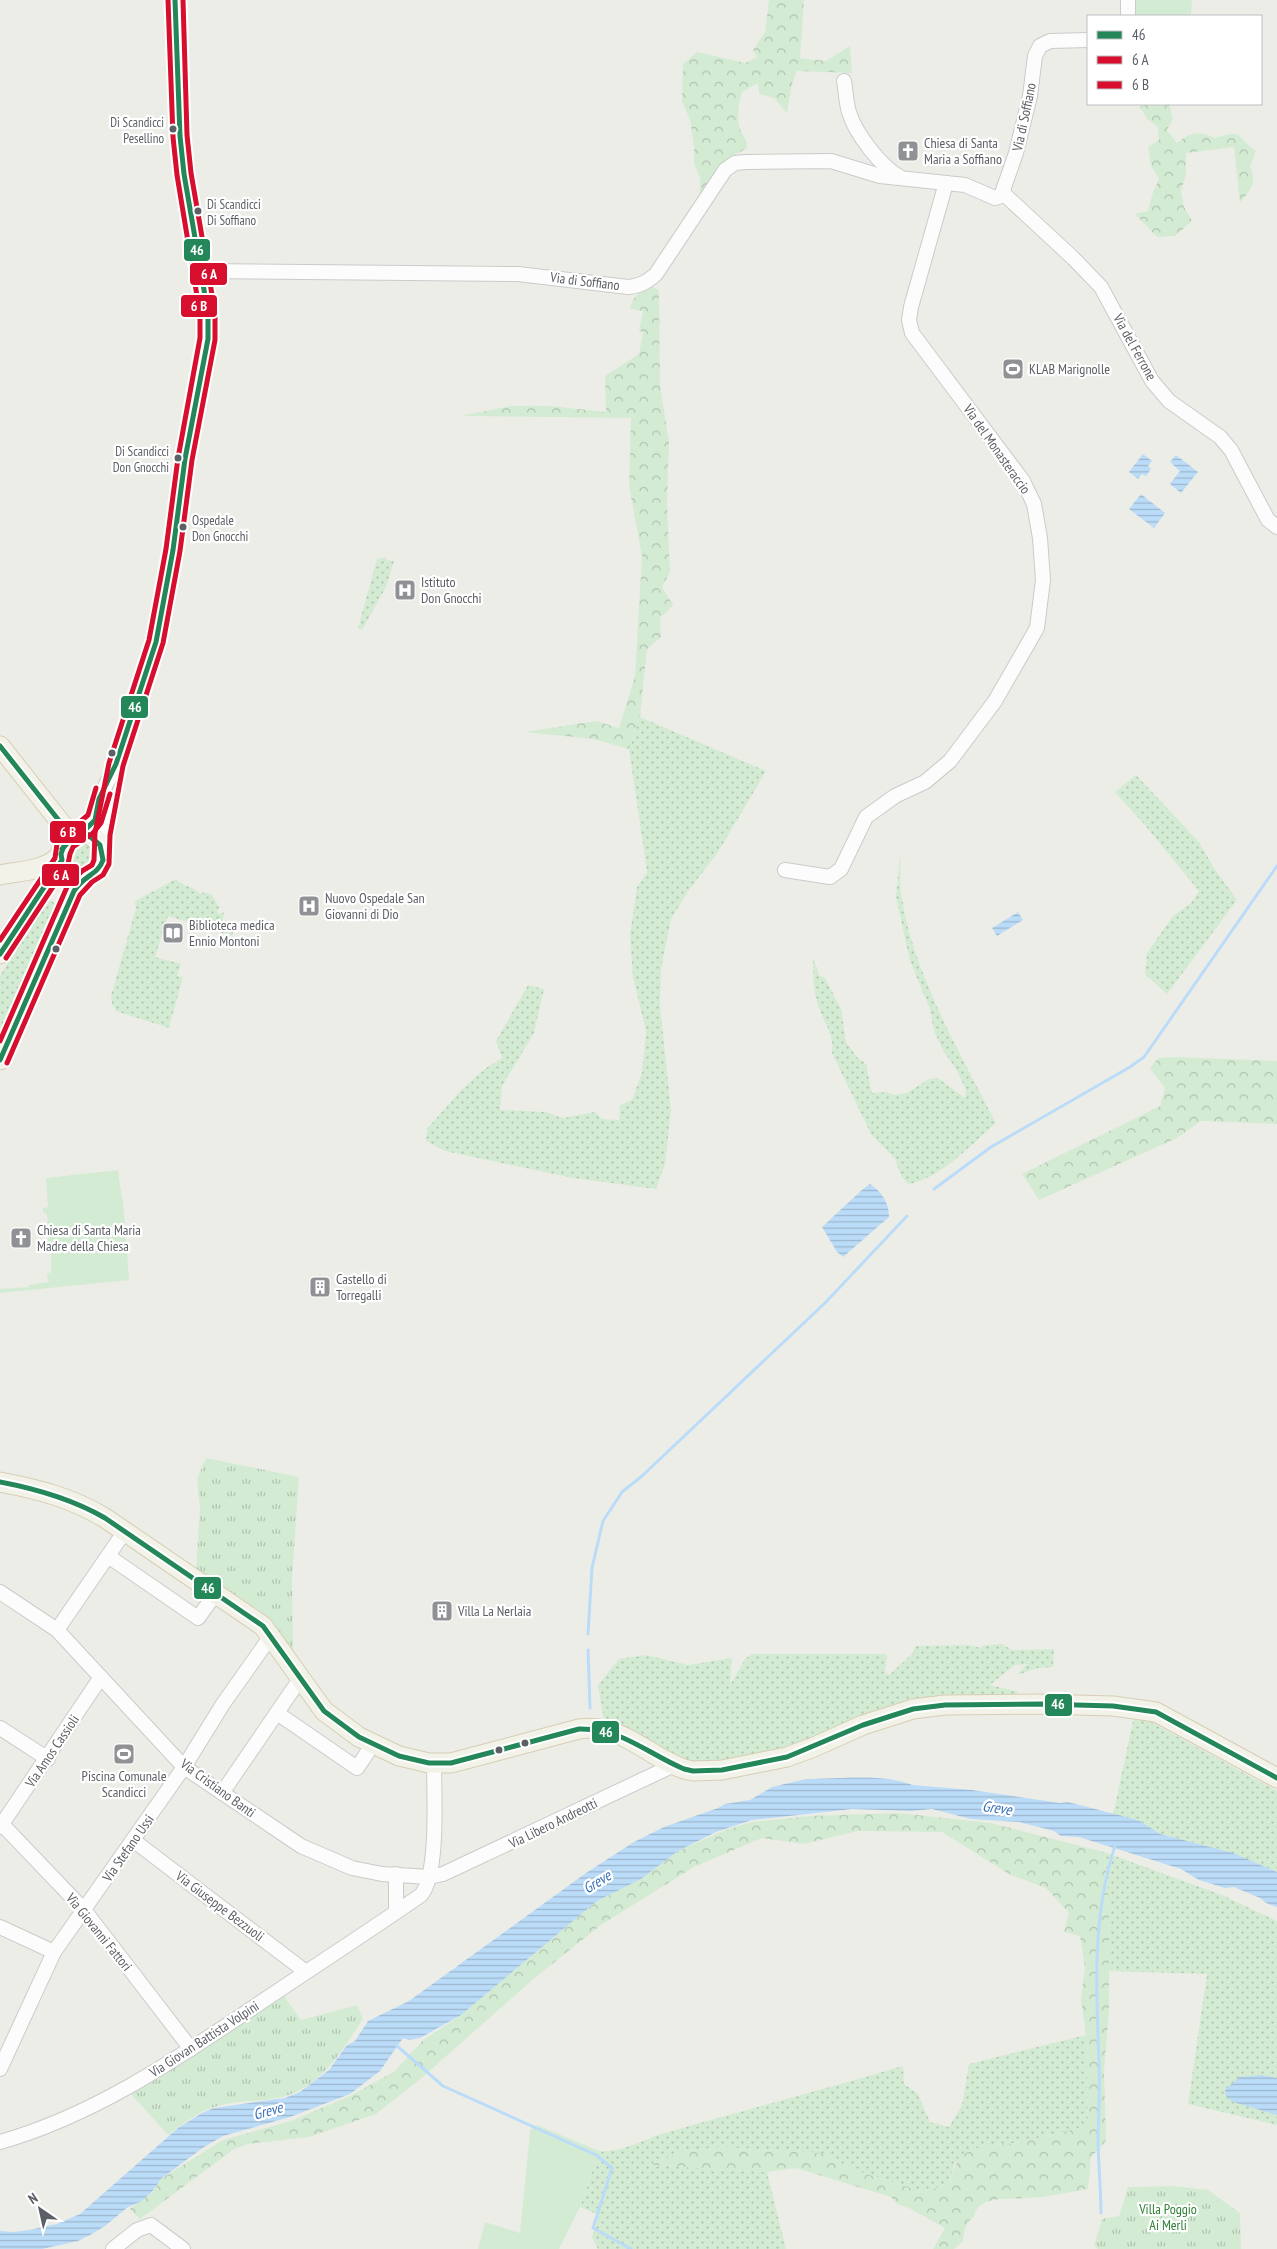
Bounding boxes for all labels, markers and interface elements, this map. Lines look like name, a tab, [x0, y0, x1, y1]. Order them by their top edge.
legend	[1087, 15, 1262, 105]
text: 46	[1132, 25, 1146, 44]
text: 6 A	[1132, 50, 1150, 69]
text: 6 B	[1132, 75, 1149, 94]
street label: Via di Soffiano	[1008, 81, 1040, 154]
place label: Di Scandicci Pesellino	[110, 114, 164, 147]
marker: Di Scandicci Pesellino	[168, 124, 178, 134]
place label: Chiesa di Santa Maria a Soffiano	[924, 134, 1002, 168]
church icon: Chiesa di Santa Maria a Soffiano	[896, 139, 920, 163]
place label: Di Scandicci Di Soffiano	[207, 196, 261, 229]
marker: Di Scandicci Di Soffiano	[193, 206, 203, 216]
line badge: 46	[183, 238, 211, 262]
text: 46	[190, 241, 204, 259]
line badge: 6 A	[189, 262, 228, 286]
text: 6 A	[201, 265, 218, 283]
street label: Via di Soffiano	[548, 268, 621, 294]
line badge: 6 B	[180, 294, 218, 318]
text: 6 B	[191, 297, 207, 315]
street label: Via del Ferrone	[1109, 310, 1161, 384]
sports icon: KLAB Marignolle	[1001, 357, 1025, 381]
place label: KLAB Marignolle	[1029, 360, 1110, 378]
street label: Via del Monasteraccio	[959, 400, 1035, 497]
place label: Di Scandicci Don Gnocchi	[113, 443, 169, 476]
marker: Di Scandicci Don Gnocchi	[173, 453, 183, 463]
place label: Ospedale Don Gnocchi	[192, 512, 248, 545]
marker: Ospedale Don Gnocchi	[178, 522, 188, 532]
place label: Istituto Don Gnocchi	[421, 573, 482, 607]
hospital icon: Istituto Don Gnocchi	[393, 578, 417, 602]
line badge: 46	[120, 695, 149, 719]
text: 46	[128, 698, 142, 716]
unlabelled marker	[107, 748, 117, 758]
line badge: 6 B	[49, 820, 87, 844]
text: 6 B	[60, 823, 76, 841]
line badge: 6 A	[41, 863, 80, 887]
text: 6 A	[53, 866, 70, 884]
place label: Nuovo Ospedale San Giovanni di Dio	[325, 889, 425, 923]
hospital icon: Nuovo Ospedale San Giovanni di Dio	[297, 894, 321, 918]
place label: Biblioteca medica Ennio Montoni	[189, 916, 275, 950]
library icon: Biblioteca medica Ennio Montoni	[161, 921, 185, 945]
unlabelled marker	[51, 944, 61, 954]
place label: Chiesa di Santa Maria Madre della Chiesa	[37, 1221, 141, 1255]
church icon: Chiesa di Santa Maria Madre della Chiesa	[9, 1226, 33, 1250]
place label: Castello di Torregalli	[336, 1270, 387, 1304]
building icon: Castello di Torregalli	[308, 1275, 332, 1299]
line badge: 46	[193, 1576, 222, 1600]
text: 46	[201, 1579, 215, 1597]
building icon: Villa La Nerlaia	[430, 1599, 454, 1623]
place label: Villa La Nerlaia	[457, 1602, 531, 1620]
line badge: 46	[1044, 1693, 1073, 1717]
text: 46	[1051, 1695, 1065, 1713]
street label: Via Amos Cassioli	[21, 1711, 83, 1792]
line badge: 46	[591, 1720, 620, 1744]
text: 46	[599, 1723, 613, 1741]
unlabelled marker	[520, 1738, 530, 1748]
sports icon: Piscina Comunale Scandicci	[112, 1742, 136, 1766]
unlabelled marker	[494, 1745, 504, 1755]
street label: Via Cristiano Banti	[176, 1754, 259, 1821]
place label: Piscina Comunale Scandicci	[82, 1767, 167, 1801]
street label: Via Libero Andreotti	[505, 1794, 600, 1853]
water label: Greve	[981, 1796, 1014, 1819]
street label: Via Stefano Ussi	[98, 1811, 158, 1886]
water label: Greve	[579, 1865, 615, 1897]
street label: Via Giuseppe Bezzuoli	[171, 1866, 268, 1945]
street label: Via Giovanni Fattori	[61, 1889, 136, 1975]
street label: Via Giovan Battista Volpini	[145, 1997, 262, 2082]
water label: Greve	[251, 2097, 285, 2124]
north arrow	[15, 2184, 65, 2234]
text: N	[25, 2189, 41, 2208]
park label: Villa Poggio Ai Merli	[1138, 2200, 1197, 2234]

